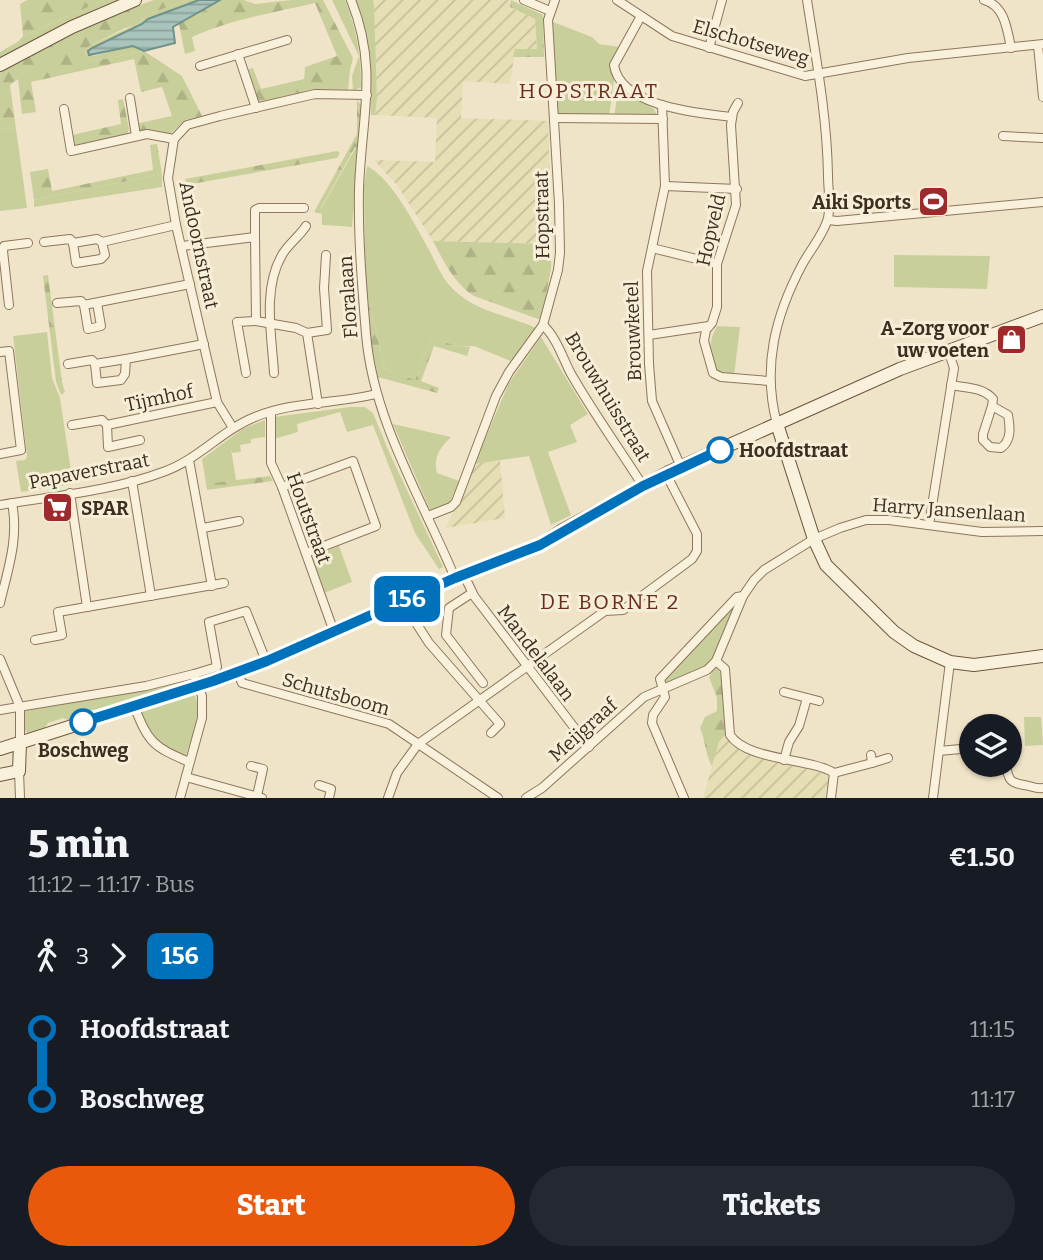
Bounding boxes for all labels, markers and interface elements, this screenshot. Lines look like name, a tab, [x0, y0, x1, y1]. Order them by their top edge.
street label: Elschotseweg	[690, 14, 812, 70]
district label: HOPSTRAAT	[519, 78, 659, 104]
street label: Hopstraat	[530, 170, 554, 259]
street label: Andoornstraat	[174, 179, 224, 311]
sports icon: Aiki Sports	[917, 185, 951, 219]
place label: Aiki Sports	[812, 191, 911, 214]
street label: Hopveld	[692, 192, 730, 268]
street label: Floralaan	[334, 255, 362, 339]
street label: Brouwketel	[620, 280, 646, 382]
place label: A-Zorg voor uw voeten	[881, 317, 990, 362]
shop icon: A-Zorg voor uw voeten	[995, 322, 1029, 356]
street label: Brouwhuisstraat	[560, 328, 656, 466]
street label: Tijmhof	[123, 379, 197, 416]
marker: Hoofdstraat	[707, 437, 733, 463]
place label: Hoofdstraat	[739, 439, 849, 462]
street label: Papaverstraat	[27, 448, 151, 494]
street label: Houtstraat	[282, 469, 336, 567]
supermarket icon: SPAR	[41, 491, 75, 525]
street label: Harry Jansenlaan	[872, 493, 1026, 527]
place label: SPAR	[81, 497, 129, 520]
line badge: 156	[367, 576, 447, 622]
text: 156	[388, 585, 426, 613]
district label: DE BORNE 2	[540, 589, 680, 615]
street label: Mandelalaan	[492, 600, 580, 706]
street label: Schutsboom	[280, 668, 392, 720]
street label: Meijgraaf	[544, 693, 623, 766]
marker: Boschweg	[70, 709, 96, 735]
map controls	[959, 714, 1022, 777]
button: layers	[959, 714, 1022, 777]
place label: Boschweg	[38, 739, 128, 762]
text: 5 min	[28, 821, 129, 867]
text: €1.50	[949, 842, 1015, 873]
text: 11:12 – 11:17 · Bus	[28, 870, 195, 898]
icon: walk	[28, 937, 66, 975]
icon: forward	[99, 937, 137, 975]
text: 3	[76, 942, 89, 970]
text: 156	[161, 942, 199, 970]
text: Hoofdstraat	[80, 1014, 229, 1045]
text: 11:15	[970, 1015, 1015, 1043]
text: Boschweg	[80, 1084, 204, 1115]
text: 11:17	[971, 1085, 1015, 1113]
button: Start	[28, 1166, 515, 1246]
button: Tickets	[529, 1166, 1015, 1246]

